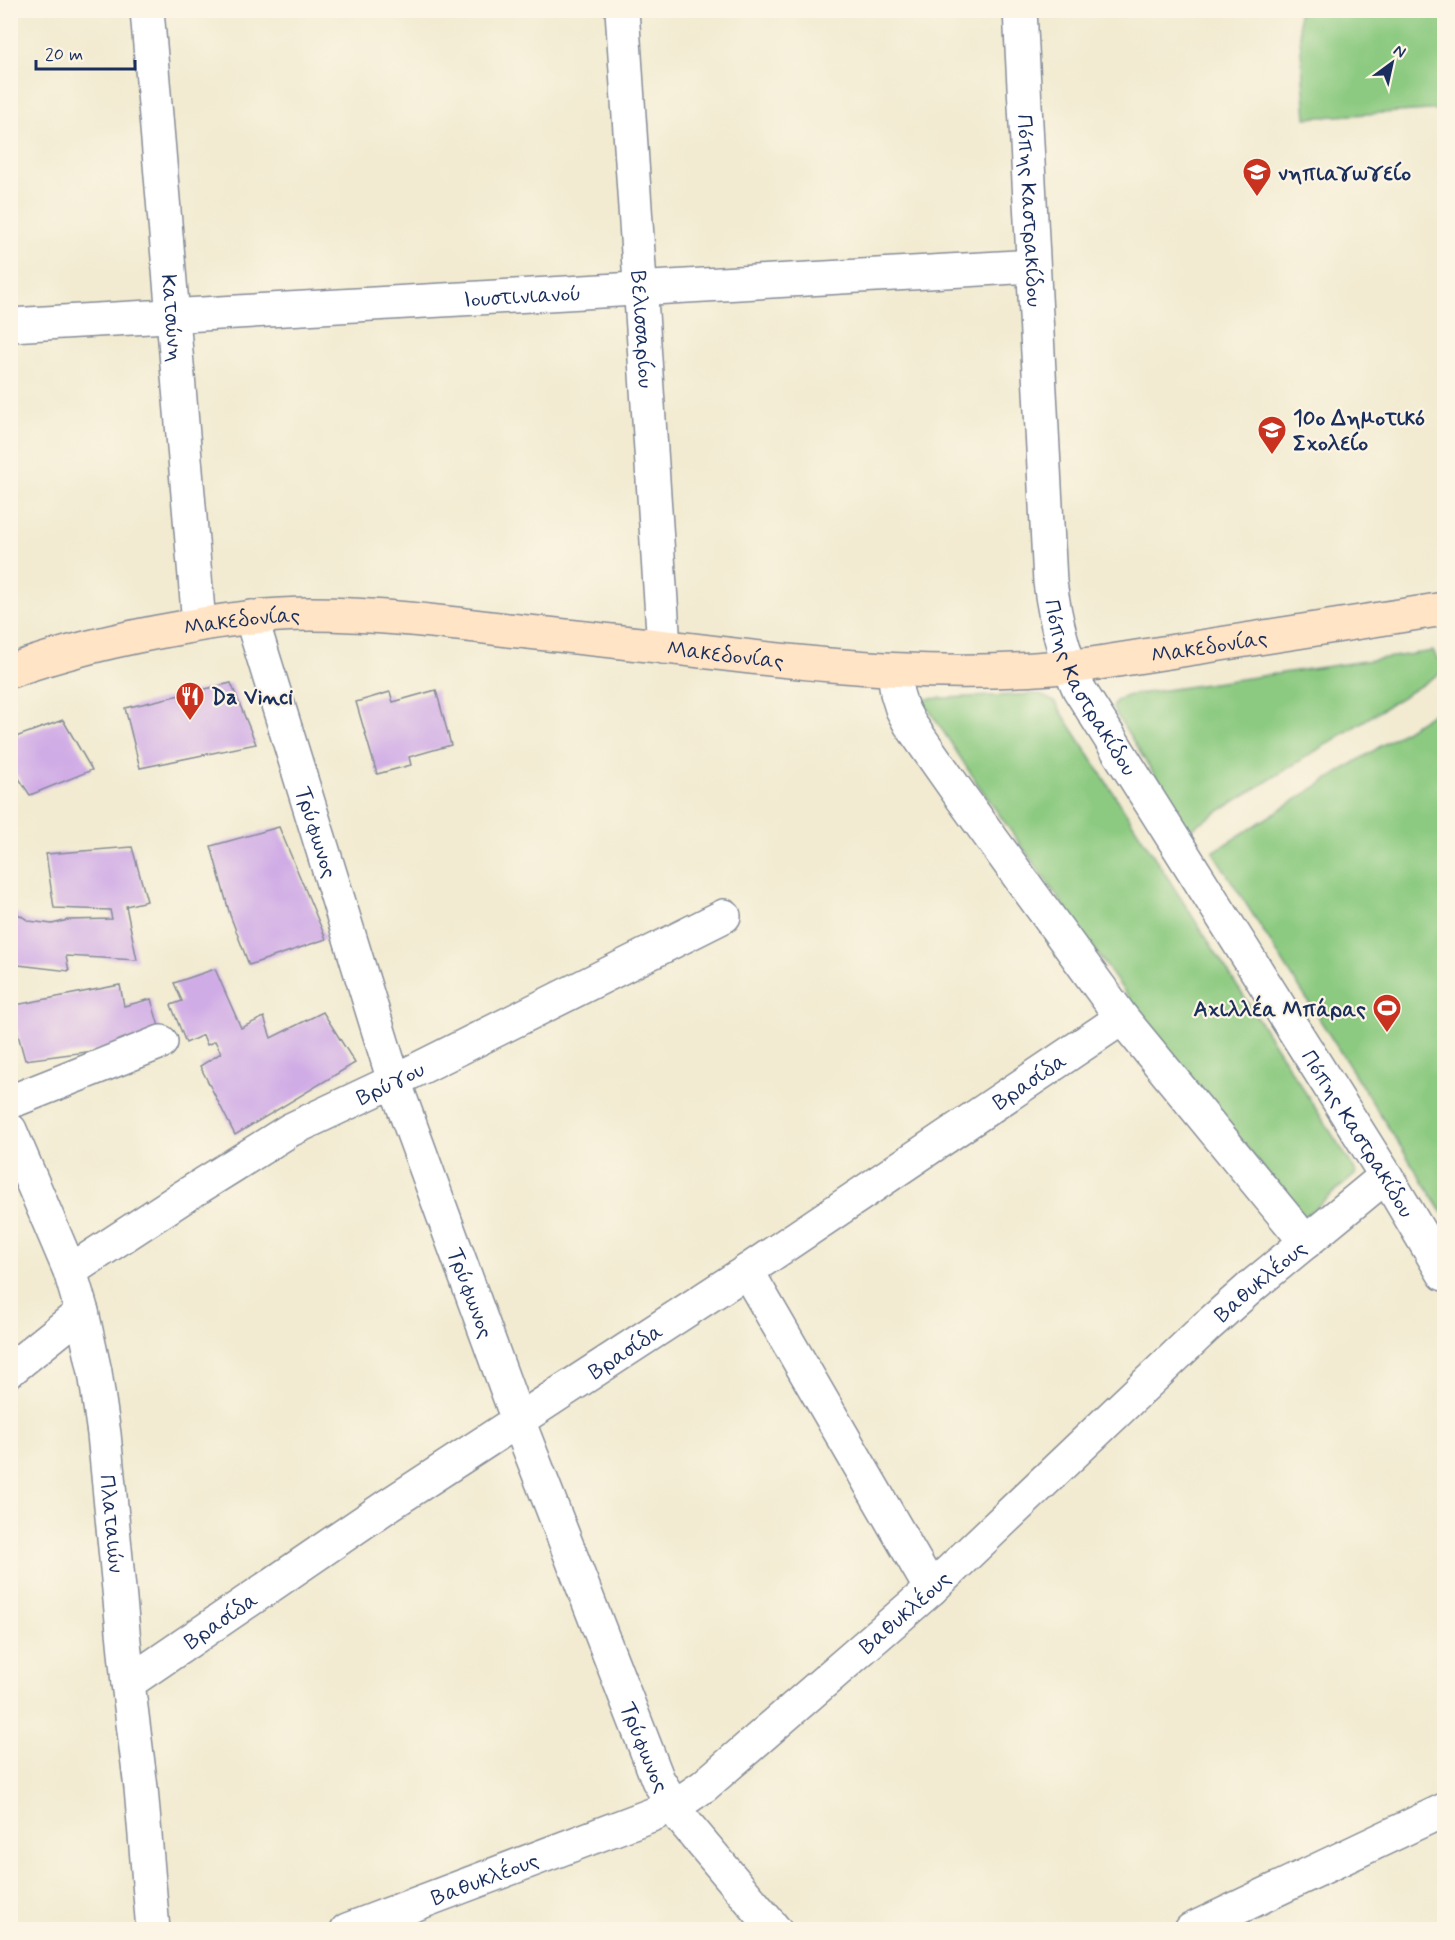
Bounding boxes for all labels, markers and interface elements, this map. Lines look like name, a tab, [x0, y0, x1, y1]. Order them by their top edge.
scale bar	[36, 33, 135, 71]
north arrow	[1362, 33, 1422, 93]
text: N	[1389, 40, 1410, 63]
text: 20 m	[45, 43, 83, 67]
street label: Πόπης Καστρακίδου	[1009, 114, 1048, 308]
school or university icon: νηπιαγωγείο	[1241, 156, 1273, 198]
place label: νηπιαγωγείο	[1278, 160, 1411, 188]
street label: Βελισσαρίου	[623, 270, 659, 389]
street label: Κατσώνη	[153, 273, 189, 363]
street label: Ιουστινιανού	[463, 280, 582, 315]
place label: 10ο Δημοτικό Σχολείο	[1293, 405, 1425, 458]
school or university icon: 10ο Δημοτικό Σχολείο	[1256, 414, 1288, 456]
street label: Πόπης Καστρακίδου	[1037, 598, 1142, 782]
street label: Μακεδονίας	[182, 602, 301, 643]
street label: Μακεδονίας	[1149, 625, 1269, 671]
street label: Μακεδονίας	[665, 635, 785, 677]
restaurant icon: Da Vinci	[174, 680, 206, 722]
place label: Da Vinci	[211, 684, 293, 712]
street label: Τρύφωνος	[288, 783, 343, 882]
sports icon: Αχιλλέα Μπάρας	[1371, 992, 1403, 1034]
place label: Αχιλλέα Μπάρας	[1194, 995, 1366, 1024]
street label: Πόπης Καστρακίδου	[1294, 1045, 1420, 1224]
street label: Βρασίδα	[988, 1047, 1073, 1117]
street label: Βρύγου	[352, 1056, 430, 1113]
street label: Βαθυκλέους	[1209, 1235, 1313, 1329]
street label: Τρύφωνος	[440, 1244, 499, 1343]
street label: Βρασίδα	[584, 1318, 669, 1387]
street label: Πλαταιών	[92, 1473, 129, 1575]
street label: Βαθυκλέους	[854, 1566, 957, 1661]
street label: Βρασίδα	[179, 1586, 264, 1657]
street label: Τρύφωνος	[613, 1698, 674, 1798]
street label: Βαθυκλέους	[428, 1847, 543, 1913]

